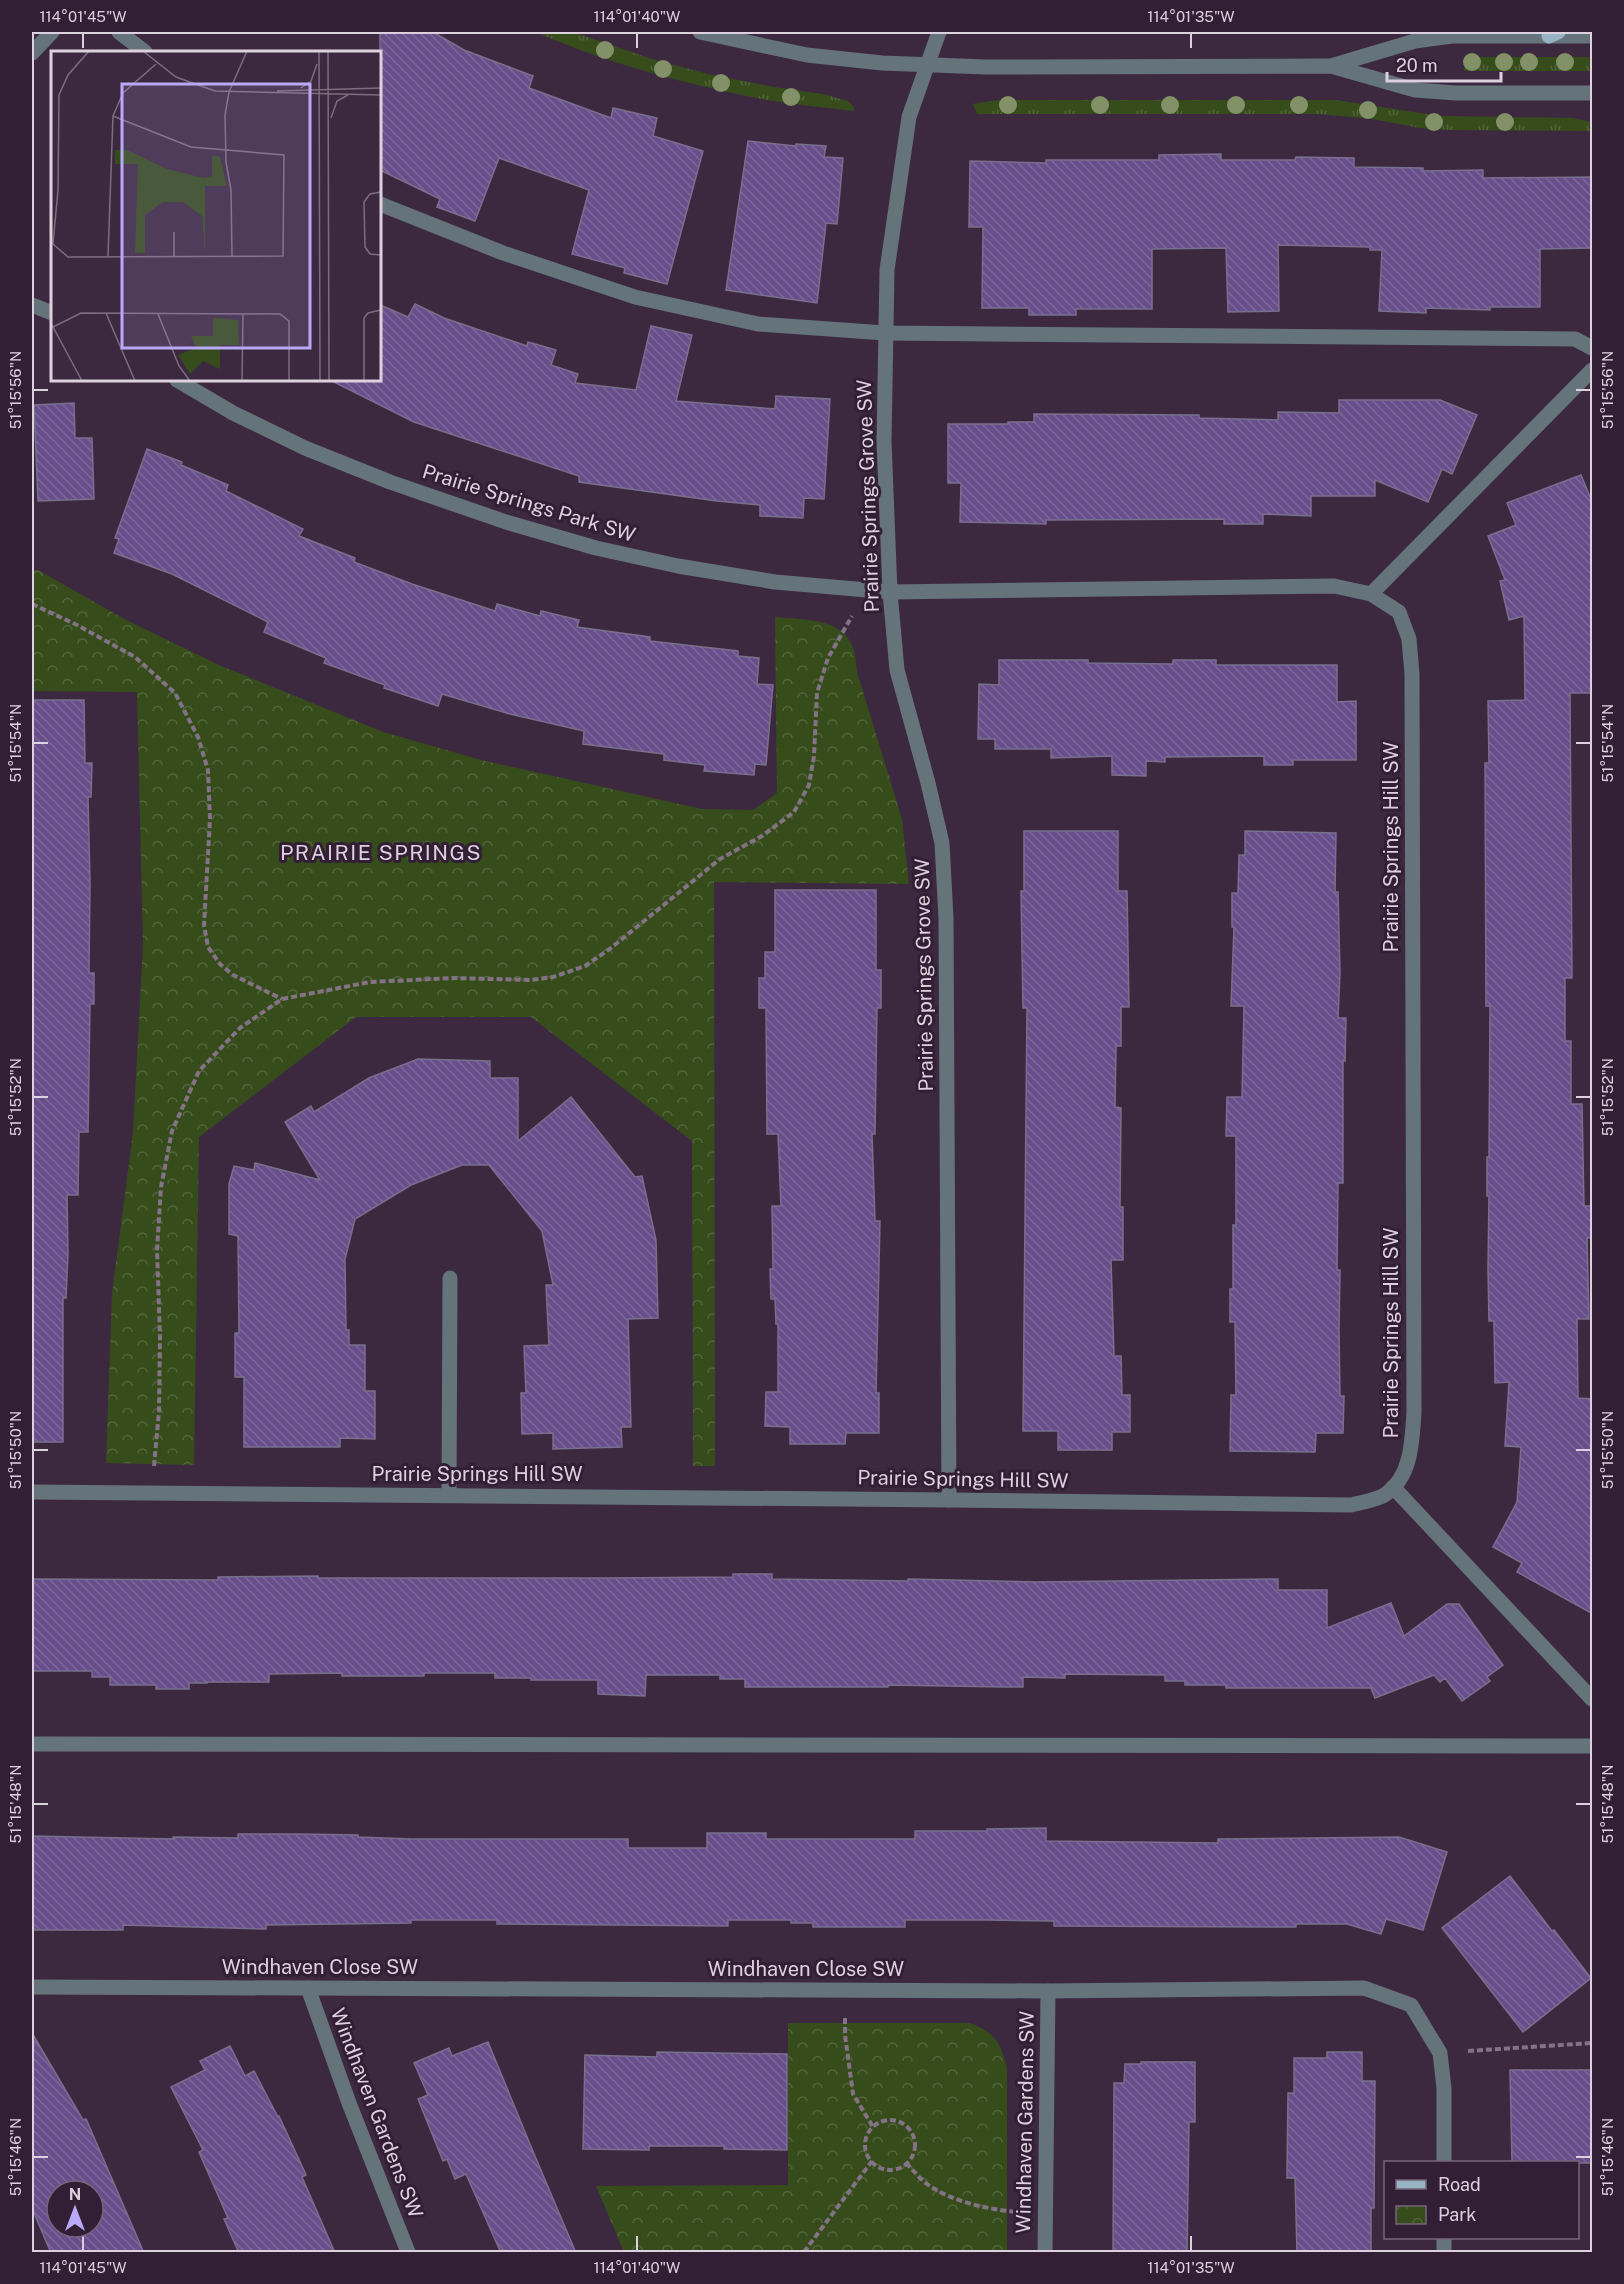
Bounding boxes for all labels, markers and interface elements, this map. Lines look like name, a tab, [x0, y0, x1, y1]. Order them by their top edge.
text: 114°01'45"W	[39, 8, 127, 25]
text: 114°01'40"W	[594, 8, 680, 25]
text: 114°01'35"W	[1147, 8, 1235, 25]
scale bar	[1387, 45, 1501, 83]
inset map	[51, 51, 381, 381]
text: 20 m	[1396, 55, 1438, 76]
text: 51°15'56"N	[7, 351, 24, 429]
text: 51°15'56"N	[1599, 351, 1616, 429]
street label: Prairie Springs Grove SW	[852, 379, 884, 613]
street label: Prairie Springs Park SW	[420, 459, 638, 547]
text: 51°15'54"N	[7, 704, 24, 782]
text: 51°15'54"N	[1599, 704, 1616, 782]
street label: Prairie Springs Hill SW	[1379, 741, 1403, 953]
district label: PRAIRIE SPRINGS	[280, 840, 482, 865]
street label: Prairie Springs Grove SW	[910, 858, 938, 1092]
text: 51°15'52"N	[7, 1058, 24, 1136]
text: 51°15'52"N	[1599, 1058, 1616, 1136]
street label: Prairie Springs Hill SW	[1379, 1227, 1403, 1439]
text: 51°15'50"N	[7, 1411, 24, 1489]
text: 51°15'50"N	[1599, 1411, 1616, 1489]
street label: Prairie Springs Hill SW	[371, 1462, 583, 1486]
street label: Prairie Springs Hill SW	[857, 1465, 1069, 1493]
text: 51°15'48"N	[7, 1765, 24, 1843]
text: 51°15'48"N	[1599, 1765, 1616, 1843]
street label: Windhaven Close SW	[222, 1955, 418, 1979]
street label: Windhaven Close SW	[708, 1957, 904, 1981]
street label: Windhaven Gardens SW	[326, 2005, 428, 2221]
street label: Windhaven Gardens SW	[1011, 2010, 1039, 2234]
text: 51°15'46"N	[7, 2118, 24, 2196]
text: 51°15'46"N	[1599, 2118, 1616, 2196]
legend	[1384, 2161, 1579, 2239]
text: Road	[1438, 2174, 1481, 2195]
north arrow	[45, 2179, 105, 2239]
text: N	[69, 2185, 81, 2204]
text: Park	[1438, 2204, 1476, 2225]
text: 114°01'45"W	[39, 2259, 127, 2276]
text: 114°01'40"W	[594, 2259, 680, 2276]
text: 114°01'35"W	[1147, 2259, 1235, 2276]

